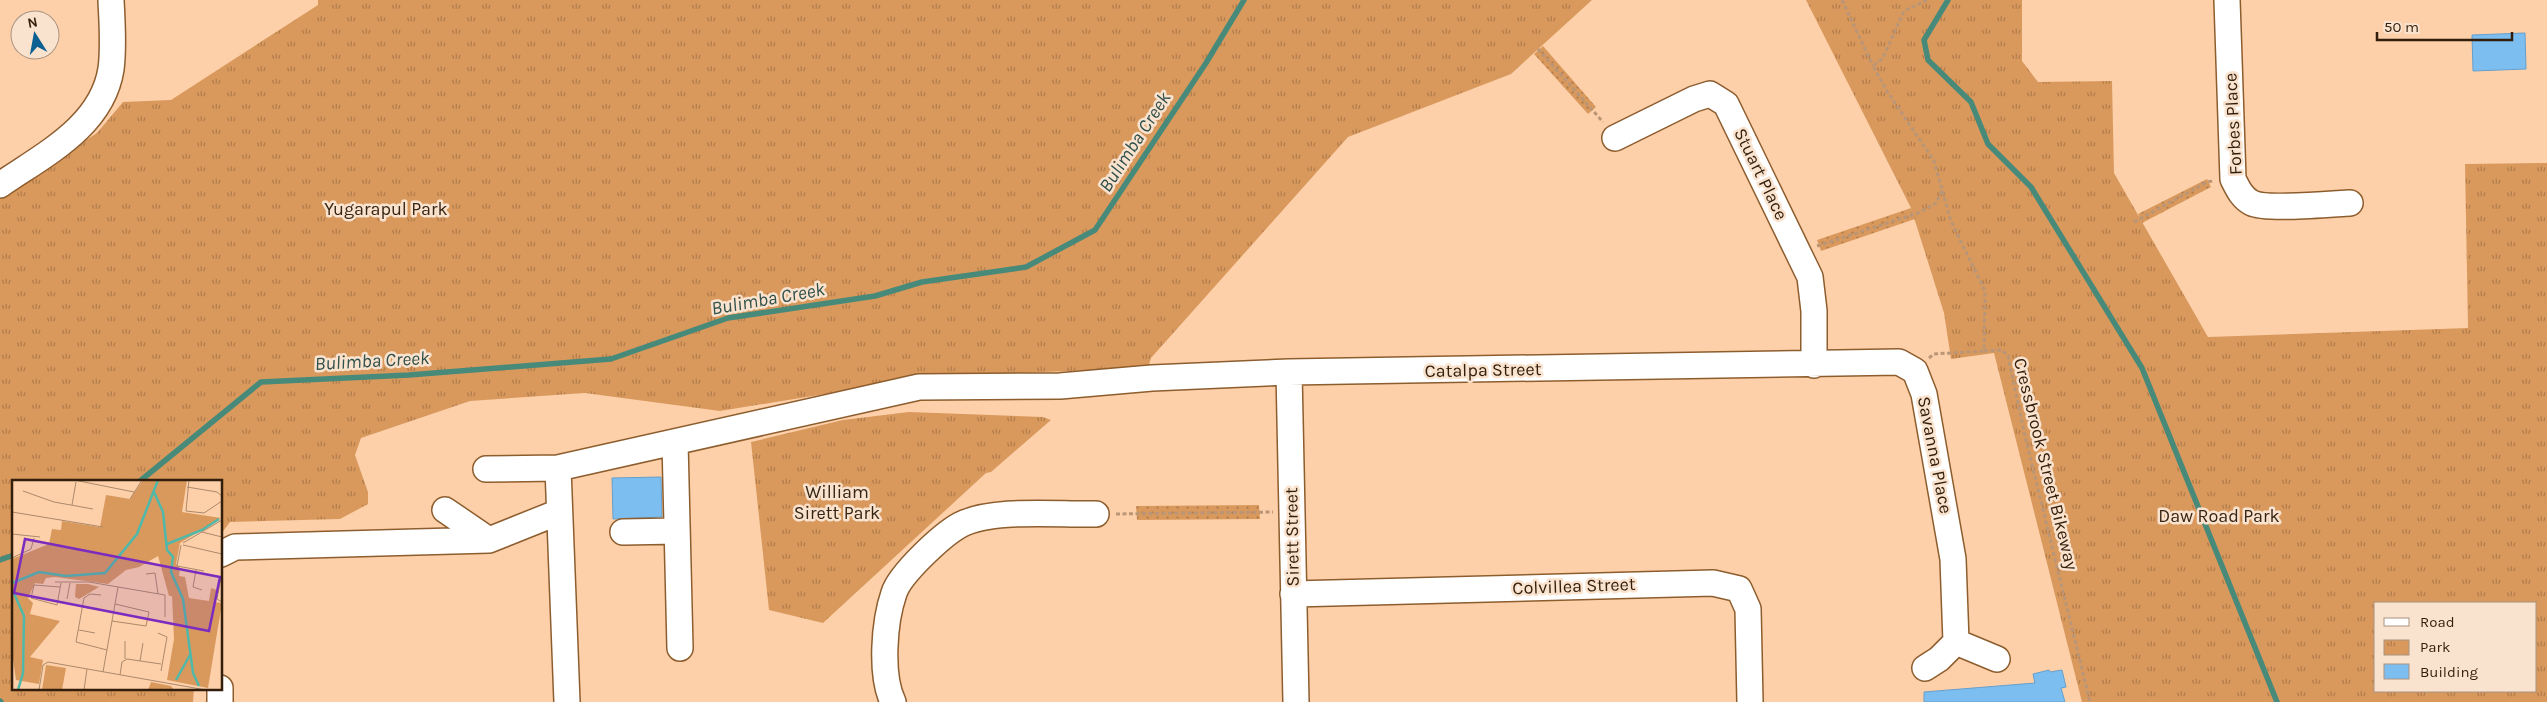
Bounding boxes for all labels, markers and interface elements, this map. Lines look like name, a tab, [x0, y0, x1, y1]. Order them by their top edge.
north arrow	[10, 10, 60, 60]
scale bar	[2377, 10, 2512, 42]
text: N	[26, 13, 39, 32]
text: 50 m	[2384, 18, 2419, 36]
street label: Forbes Place	[2219, 72, 2247, 176]
water label: Bulimba Creek	[1095, 88, 1176, 196]
street label: Stuart Place	[1729, 124, 1793, 224]
park label: Yugarapul Park	[324, 198, 448, 220]
water label: Bulimba Creek	[710, 278, 827, 320]
water label: Bulimba Creek	[314, 347, 430, 375]
street label: Cressbrook Street Bikeway	[2009, 356, 2083, 573]
street label: Catalpa Street	[1424, 358, 1542, 382]
street label: Savanna Place	[1913, 394, 1957, 516]
inset map	[12, 480, 222, 690]
park label: William Sirett Park	[794, 481, 880, 524]
street label: Sirett Street	[1280, 487, 1304, 587]
park label: Daw Road Park	[2158, 505, 2280, 527]
street label: Colvillea Street	[1512, 573, 1636, 599]
legend	[2374, 602, 2537, 692]
text: Road	[2420, 613, 2455, 631]
text: Park	[2420, 638, 2450, 656]
text: Building	[2420, 663, 2478, 681]

